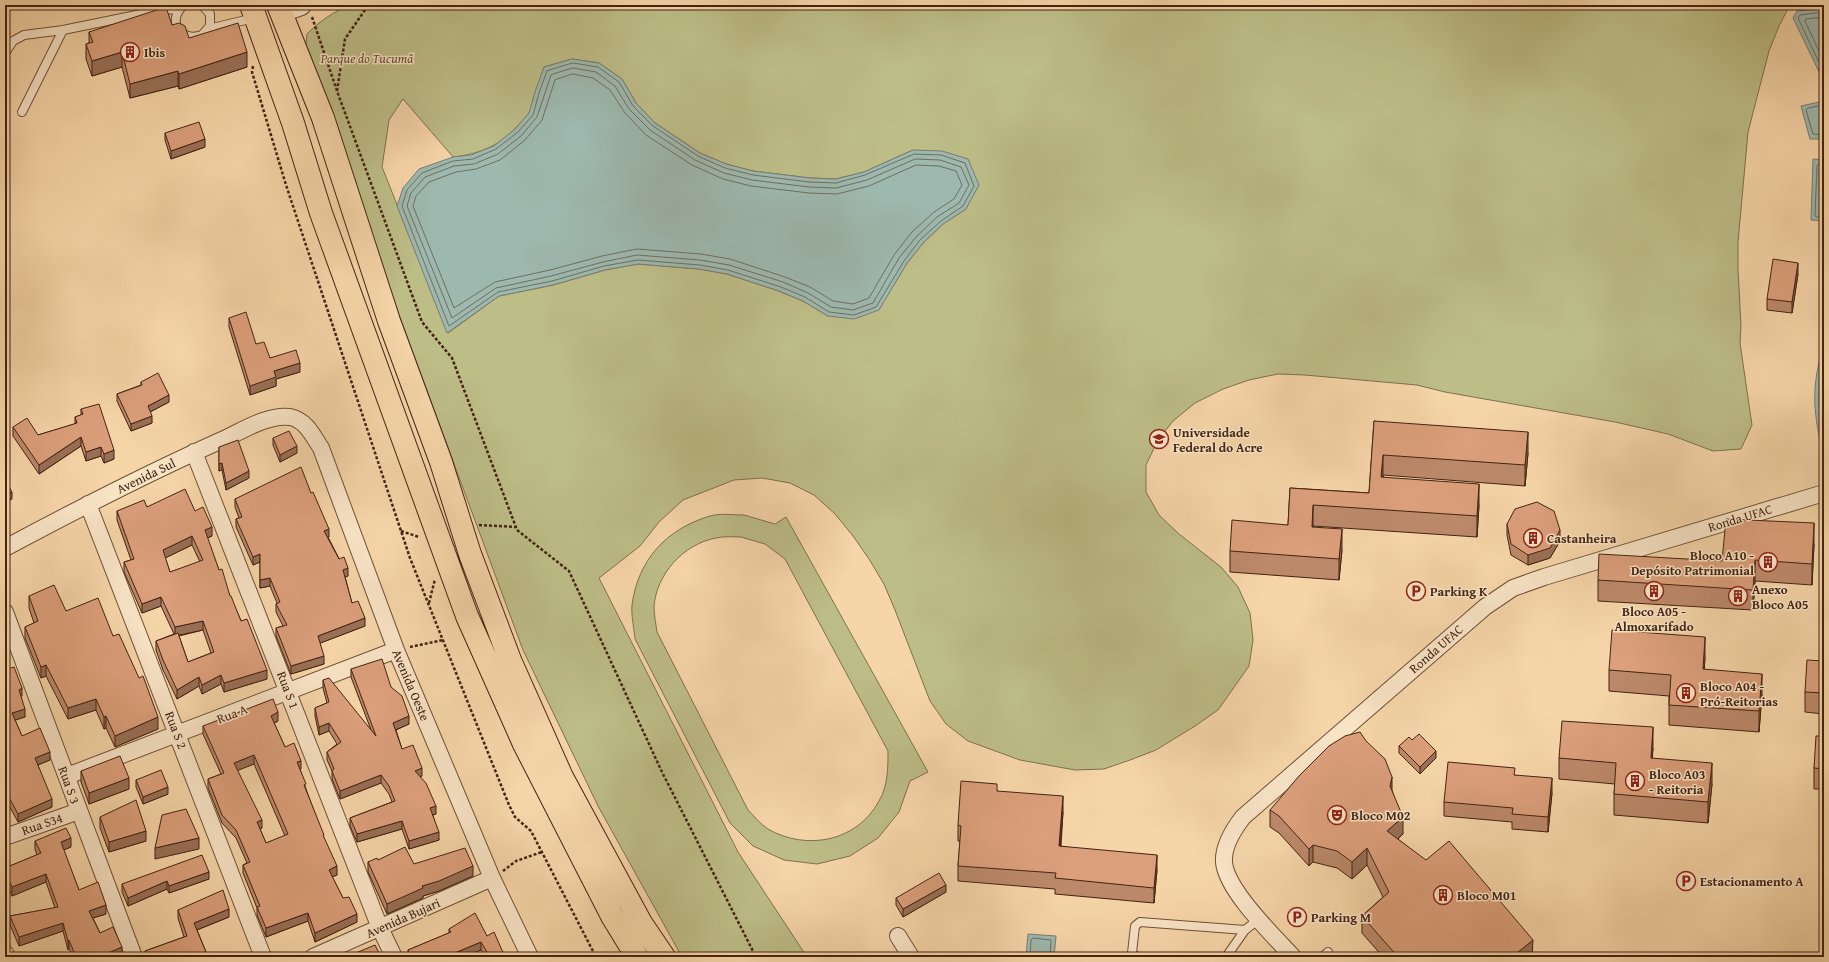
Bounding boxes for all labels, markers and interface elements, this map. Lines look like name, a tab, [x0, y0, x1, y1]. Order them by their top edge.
building icon: Ibis	[119, 41, 141, 63]
place label: Ibis	[144, 43, 166, 62]
park label: Parque do Tucumã	[320, 49, 413, 68]
place label: Universidade Federal do Acre	[1173, 423, 1263, 457]
school or university icon: Universidade Federal do Acre	[1148, 428, 1170, 450]
street label: Avenida Sul	[113, 453, 179, 498]
street label: Ronda UFAC	[1706, 499, 1774, 537]
building icon: Castanheira	[1522, 527, 1544, 549]
place label: Castanheira	[1547, 529, 1617, 548]
place label: Bloco A10 - Depósito Patrimonial	[1631, 546, 1754, 580]
building icon: Bloco A10 - Depósito Patrimonial	[1757, 551, 1779, 573]
parking icon: Parking K	[1405, 580, 1427, 602]
building icon: Bloco A05 - Almoxarifado	[1643, 580, 1665, 602]
place label: Anexo Bloco A05	[1752, 580, 1809, 614]
place label: Parking K	[1430, 582, 1488, 601]
building icon: Anexo Bloco A05	[1727, 585, 1749, 607]
place label: Bloco A05 - Almoxarifado	[1614, 602, 1694, 636]
street label: Ronda UFAC	[1405, 620, 1467, 678]
street label: Avenida Oeste	[387, 646, 435, 724]
street label: Rua S 1	[272, 668, 304, 712]
place label: Bloco A04 - Pró-Reitorias	[1700, 677, 1778, 711]
building icon: Bloco A04 - Pró-Reitorias	[1675, 682, 1697, 704]
street label: Rua A	[214, 699, 250, 728]
street label: Rua S 2	[160, 708, 192, 752]
street label: Rua S 3	[53, 763, 85, 807]
place label: Bloco A03 - Reitoria	[1649, 765, 1706, 799]
building icon: Bloco A03 - Reitoria	[1624, 770, 1646, 792]
theatre icon: Bloco M02	[1326, 804, 1348, 826]
place label: Bloco M02	[1351, 806, 1411, 825]
street label: Rua S34	[19, 808, 65, 840]
parking icon: Estacionamento A	[1675, 870, 1697, 892]
place label: Estacionamento A	[1700, 872, 1804, 891]
building icon: Bloco M01	[1432, 884, 1454, 906]
place label: Bloco M01	[1457, 886, 1516, 905]
street label: Avenida Bujari	[363, 893, 443, 943]
parking icon: Parking M	[1286, 906, 1308, 928]
place label: Parking M	[1311, 908, 1371, 927]

